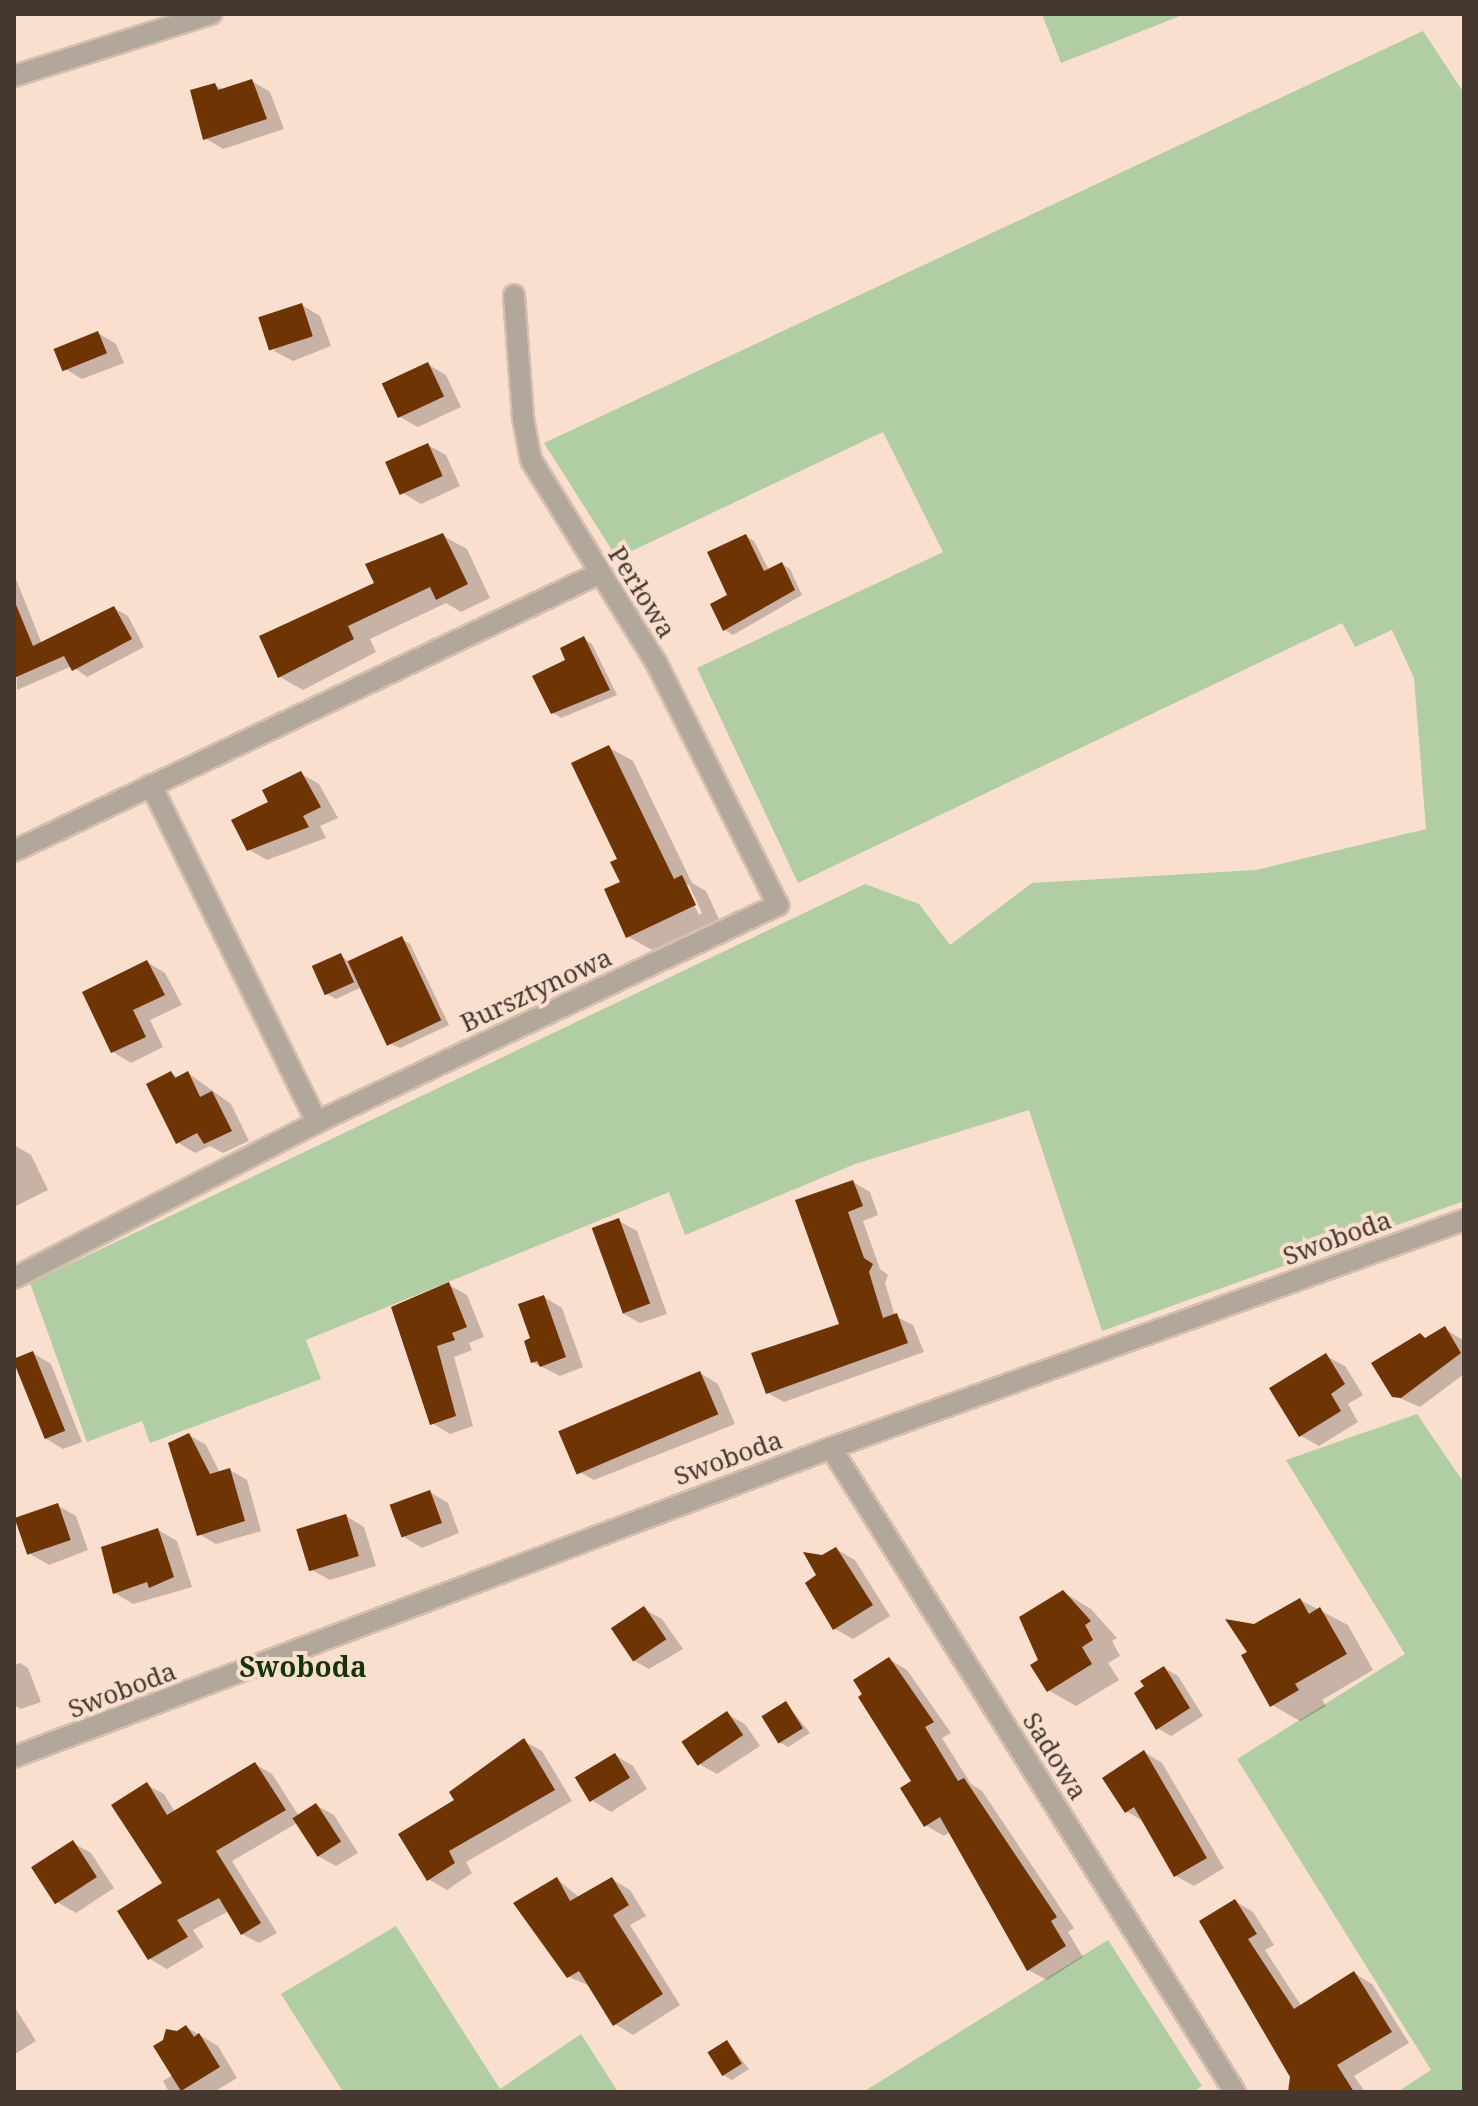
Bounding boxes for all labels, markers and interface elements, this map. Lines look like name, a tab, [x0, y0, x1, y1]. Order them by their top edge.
street label: Perłowa	[602, 540, 682, 644]
street label: Bursztynowa	[455, 941, 617, 1039]
street label: Swoboda	[1279, 1204, 1395, 1272]
street label: Swoboda	[670, 1424, 786, 1492]
district label: Swoboda	[239, 1649, 367, 1683]
street label: Swoboda	[64, 1655, 180, 1725]
street label: Sadowa	[1016, 1707, 1094, 1805]

